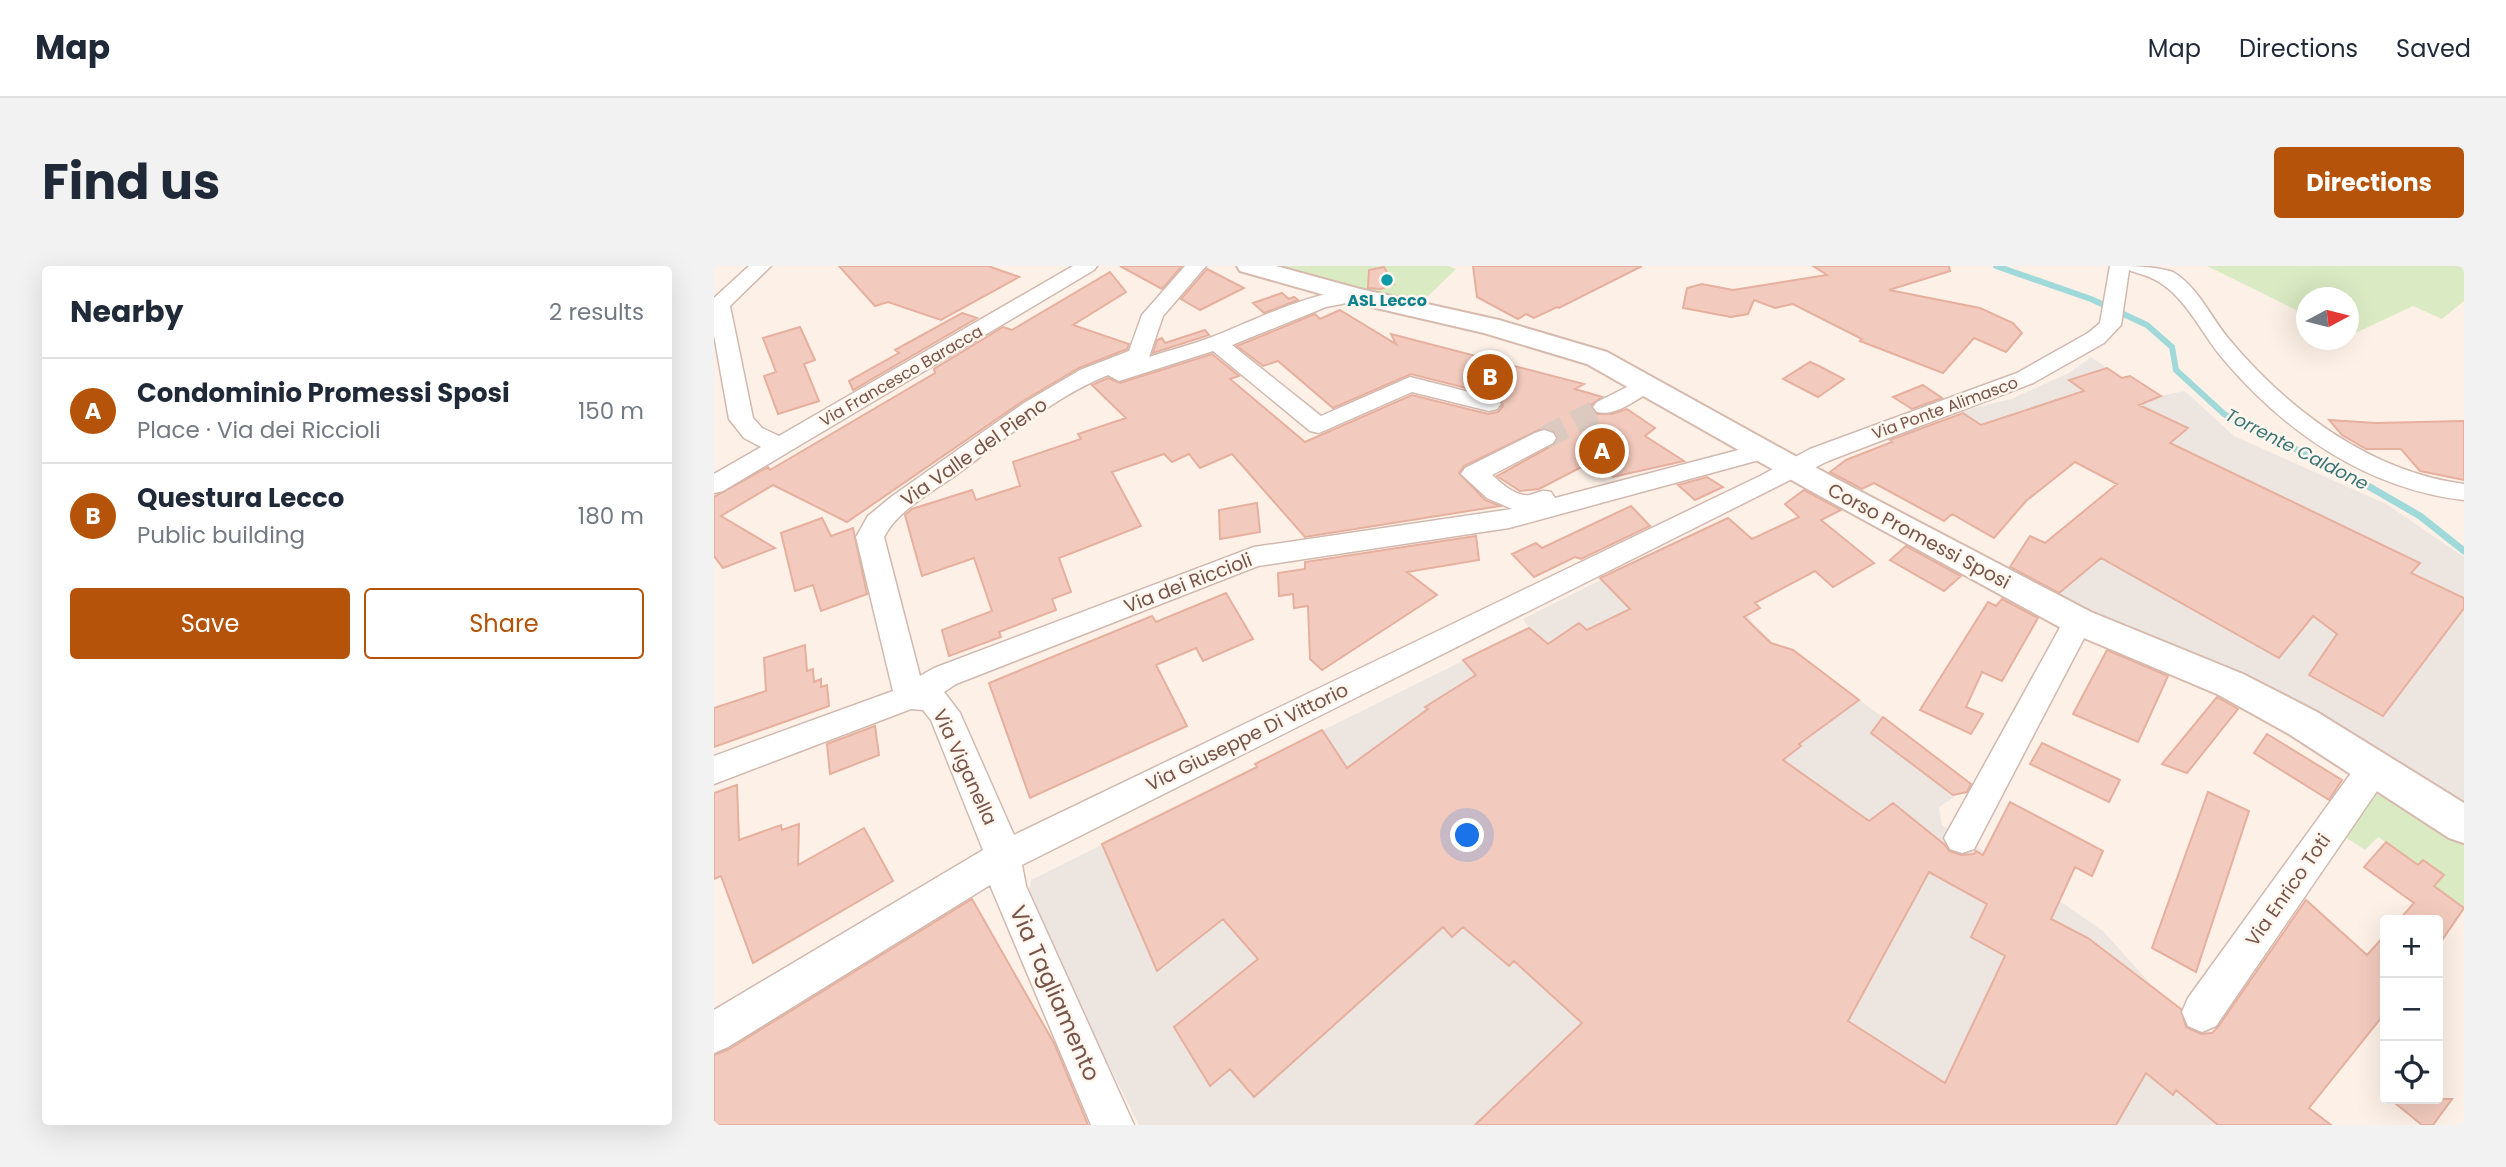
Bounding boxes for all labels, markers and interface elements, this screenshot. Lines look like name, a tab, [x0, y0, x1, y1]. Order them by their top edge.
text: Map	[35, 24, 110, 71]
text: Map	[2148, 32, 2201, 65]
text: Directions	[2239, 32, 2358, 65]
text: Saved	[2396, 32, 2471, 65]
button: Directions	[2274, 147, 2464, 218]
text: Find us	[42, 148, 220, 216]
marker: ASL Lecco	[1379, 272, 1395, 288]
north arrow	[2296, 287, 2359, 350]
place label: ASL Lecco	[1347, 289, 1427, 312]
text: Nearby	[70, 290, 184, 333]
text: 2 results	[549, 296, 644, 328]
street label: Via Francesco Baracca	[815, 320, 987, 432]
pin: B	[1467, 351, 1513, 403]
street label: Via Ponte Alimasco	[1869, 371, 2021, 445]
text: Condominio Promessi Sposi	[137, 375, 510, 411]
street label: Via Valle del Pieno	[895, 391, 1053, 513]
text: A	[85, 395, 101, 427]
text: 150 m	[578, 395, 644, 427]
water label: Torrente Caldone	[2221, 402, 2373, 496]
text: Place · Via dei Riccioli	[137, 414, 381, 446]
pin: A	[1579, 425, 1625, 477]
street label: Corso Promessi Sposi	[1823, 476, 2015, 596]
text: Questura Lecco	[137, 480, 344, 516]
text: B	[85, 500, 101, 532]
text: 180 m	[578, 500, 644, 532]
text: Public building	[137, 519, 305, 551]
street label: Via dei Riccioli	[1120, 546, 1256, 620]
button: Save	[70, 588, 350, 659]
button: Share	[364, 588, 644, 659]
street label: Via Giuseppe Di Vittorio	[1141, 676, 1353, 798]
street label: Via Viganella	[926, 705, 1004, 829]
your location	[1450, 818, 1484, 852]
street label: Via Enrico Toti	[2239, 828, 2337, 952]
street label: Via Tagliamento	[1002, 900, 1108, 1086]
map controls	[2380, 915, 2443, 1104]
button: +	[2380, 915, 2443, 978]
button: −	[2380, 978, 2443, 1041]
button: locate	[2380, 1041, 2443, 1104]

